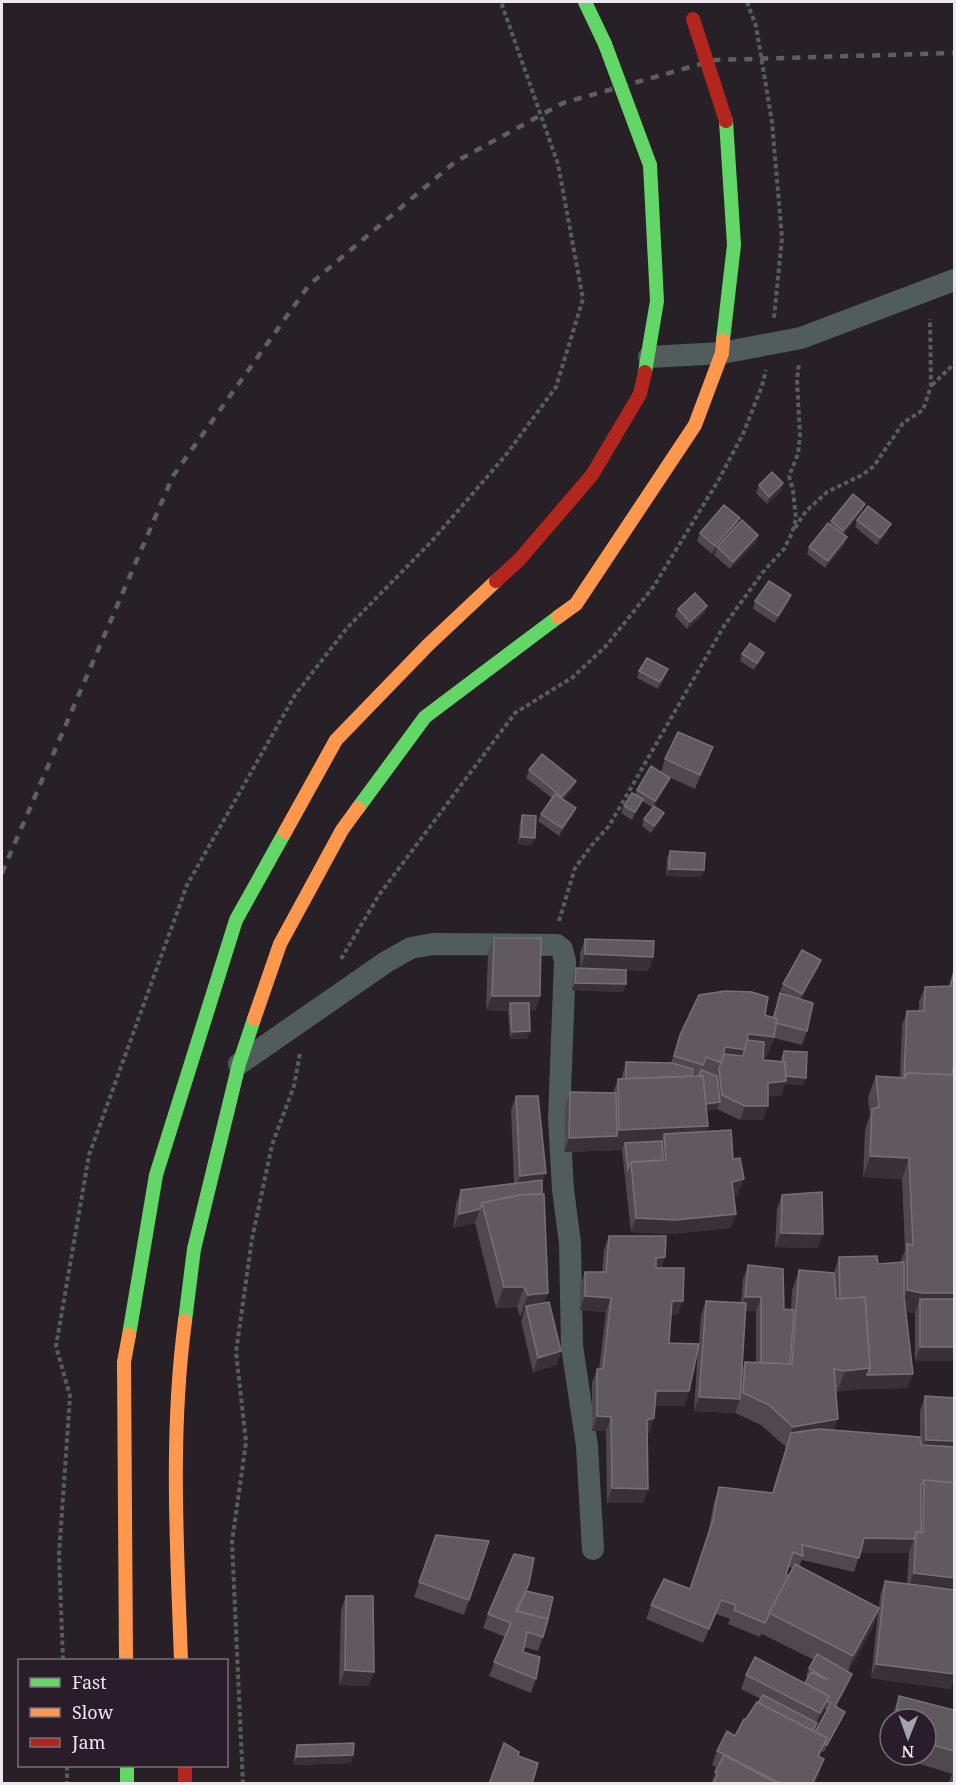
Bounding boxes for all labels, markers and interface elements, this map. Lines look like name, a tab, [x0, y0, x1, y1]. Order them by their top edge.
legend	[18, 1659, 228, 1767]
text: Fast	[72, 1670, 107, 1694]
text: Slow	[72, 1700, 114, 1724]
north arrow	[878, 1707, 938, 1767]
text: Jam	[71, 1730, 106, 1754]
text: N	[901, 1741, 914, 1763]

